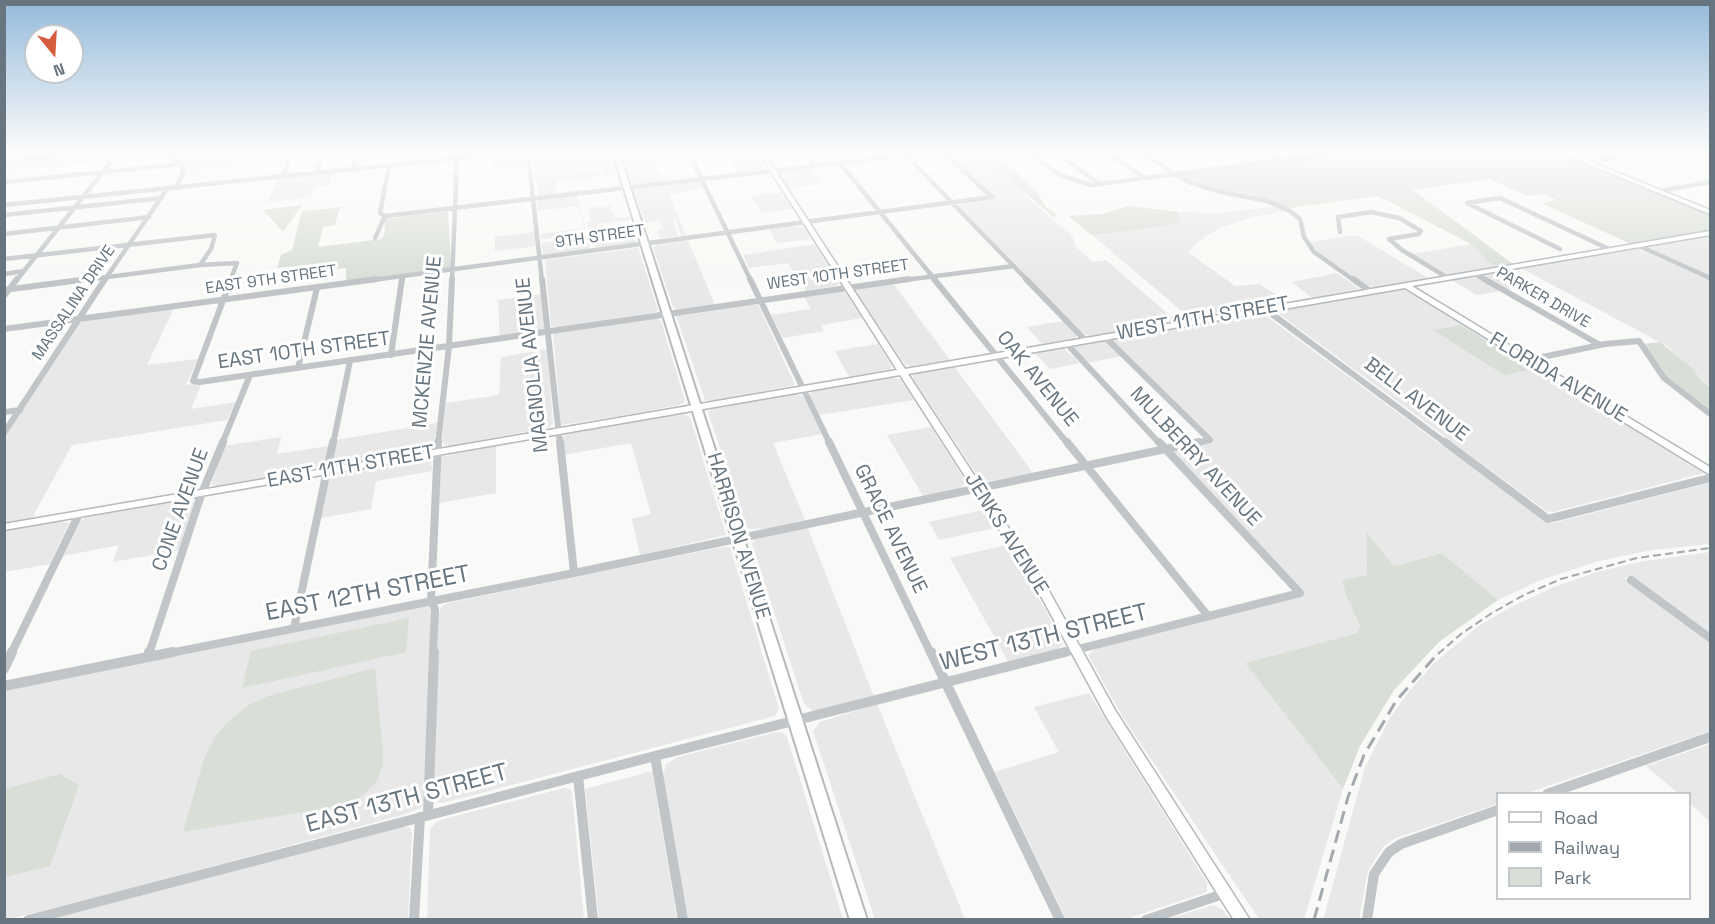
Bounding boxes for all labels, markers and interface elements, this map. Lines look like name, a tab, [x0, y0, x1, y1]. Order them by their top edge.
north arrow	[24, 24, 84, 84]
text: N	[51, 58, 67, 81]
street label: 9TH STREET	[554, 221, 646, 253]
street label: MASSALINA DRIVE	[28, 242, 120, 364]
street label: MCKENZIE AVENUE	[409, 255, 447, 429]
street label: WEST 10TH STREET	[766, 256, 910, 294]
street label: EAST 9TH STREET	[204, 261, 338, 299]
street label: PARKER DRIVE	[1493, 263, 1593, 333]
street label: MAGNOLIA AVENUE	[512, 276, 554, 454]
street label: WEST 11TH STREET	[1115, 292, 1291, 346]
street label: OAK AVENUE	[991, 326, 1083, 432]
street label: EAST 10TH STREET	[216, 327, 392, 375]
street label: FLORIDA AVENUE	[1485, 328, 1631, 428]
street label: BELL AVENUE	[1359, 353, 1473, 447]
street label: MULBERRY AVENUE	[1124, 382, 1266, 532]
street label: EAST 11TH STREET	[265, 440, 437, 494]
street label: CONE AVENUE	[148, 445, 214, 575]
street label: HARRISON AVENUE	[701, 450, 775, 622]
street label: GRACE AVENUE	[848, 461, 932, 597]
street label: JENKS AVENUE	[959, 469, 1053, 599]
street label: EAST 12TH STREET	[263, 560, 473, 628]
street label: WEST 13TH STREET	[937, 598, 1151, 678]
street label: EAST 13TH STREET	[303, 758, 511, 840]
legend	[1496, 792, 1691, 900]
text: Road	[1554, 806, 1598, 829]
text: Railway	[1554, 836, 1620, 859]
text: Park	[1554, 866, 1591, 889]

